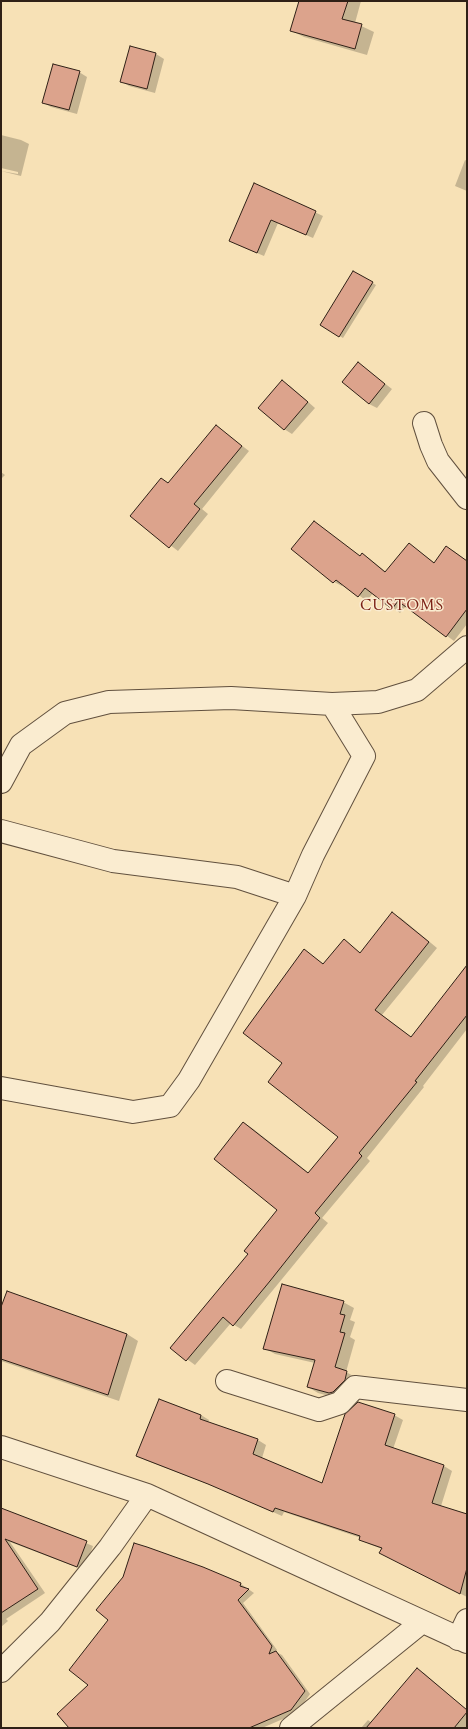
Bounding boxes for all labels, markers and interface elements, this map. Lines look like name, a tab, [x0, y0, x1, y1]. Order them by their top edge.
district label: CUSTOMS	[360, 598, 444, 616]

